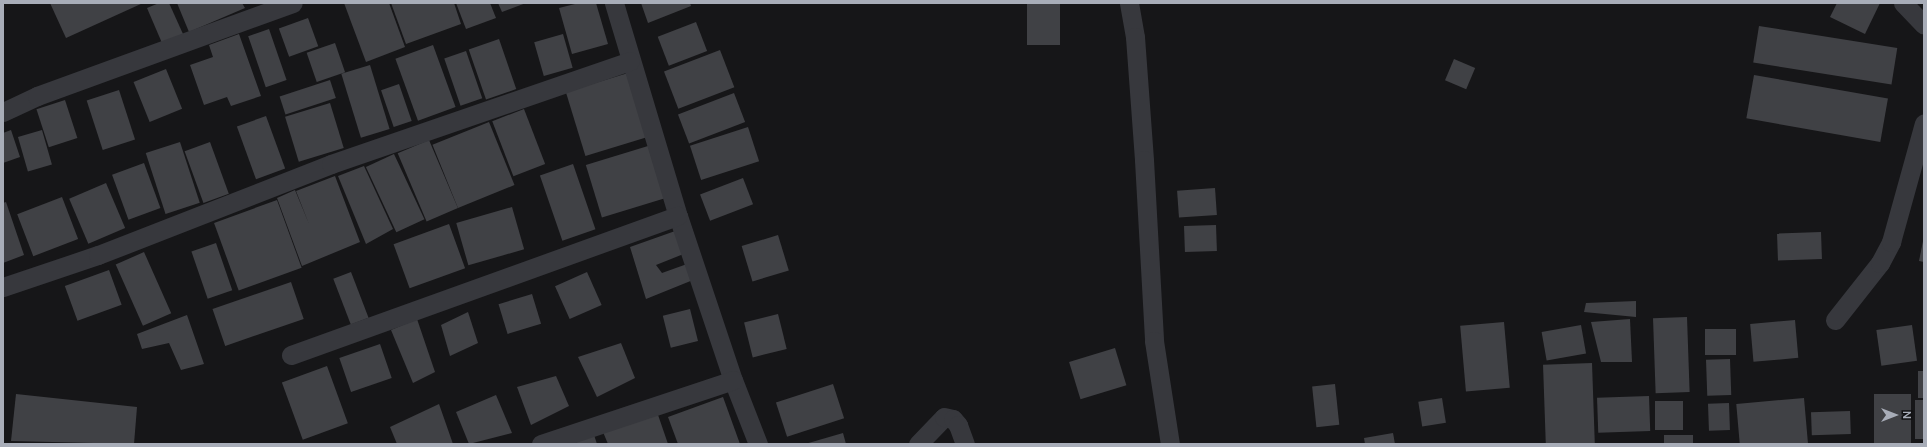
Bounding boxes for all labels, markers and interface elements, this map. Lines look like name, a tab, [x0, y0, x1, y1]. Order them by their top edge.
north arrow	[1875, 395, 1915, 435]
text: N	[1900, 411, 1915, 419]

